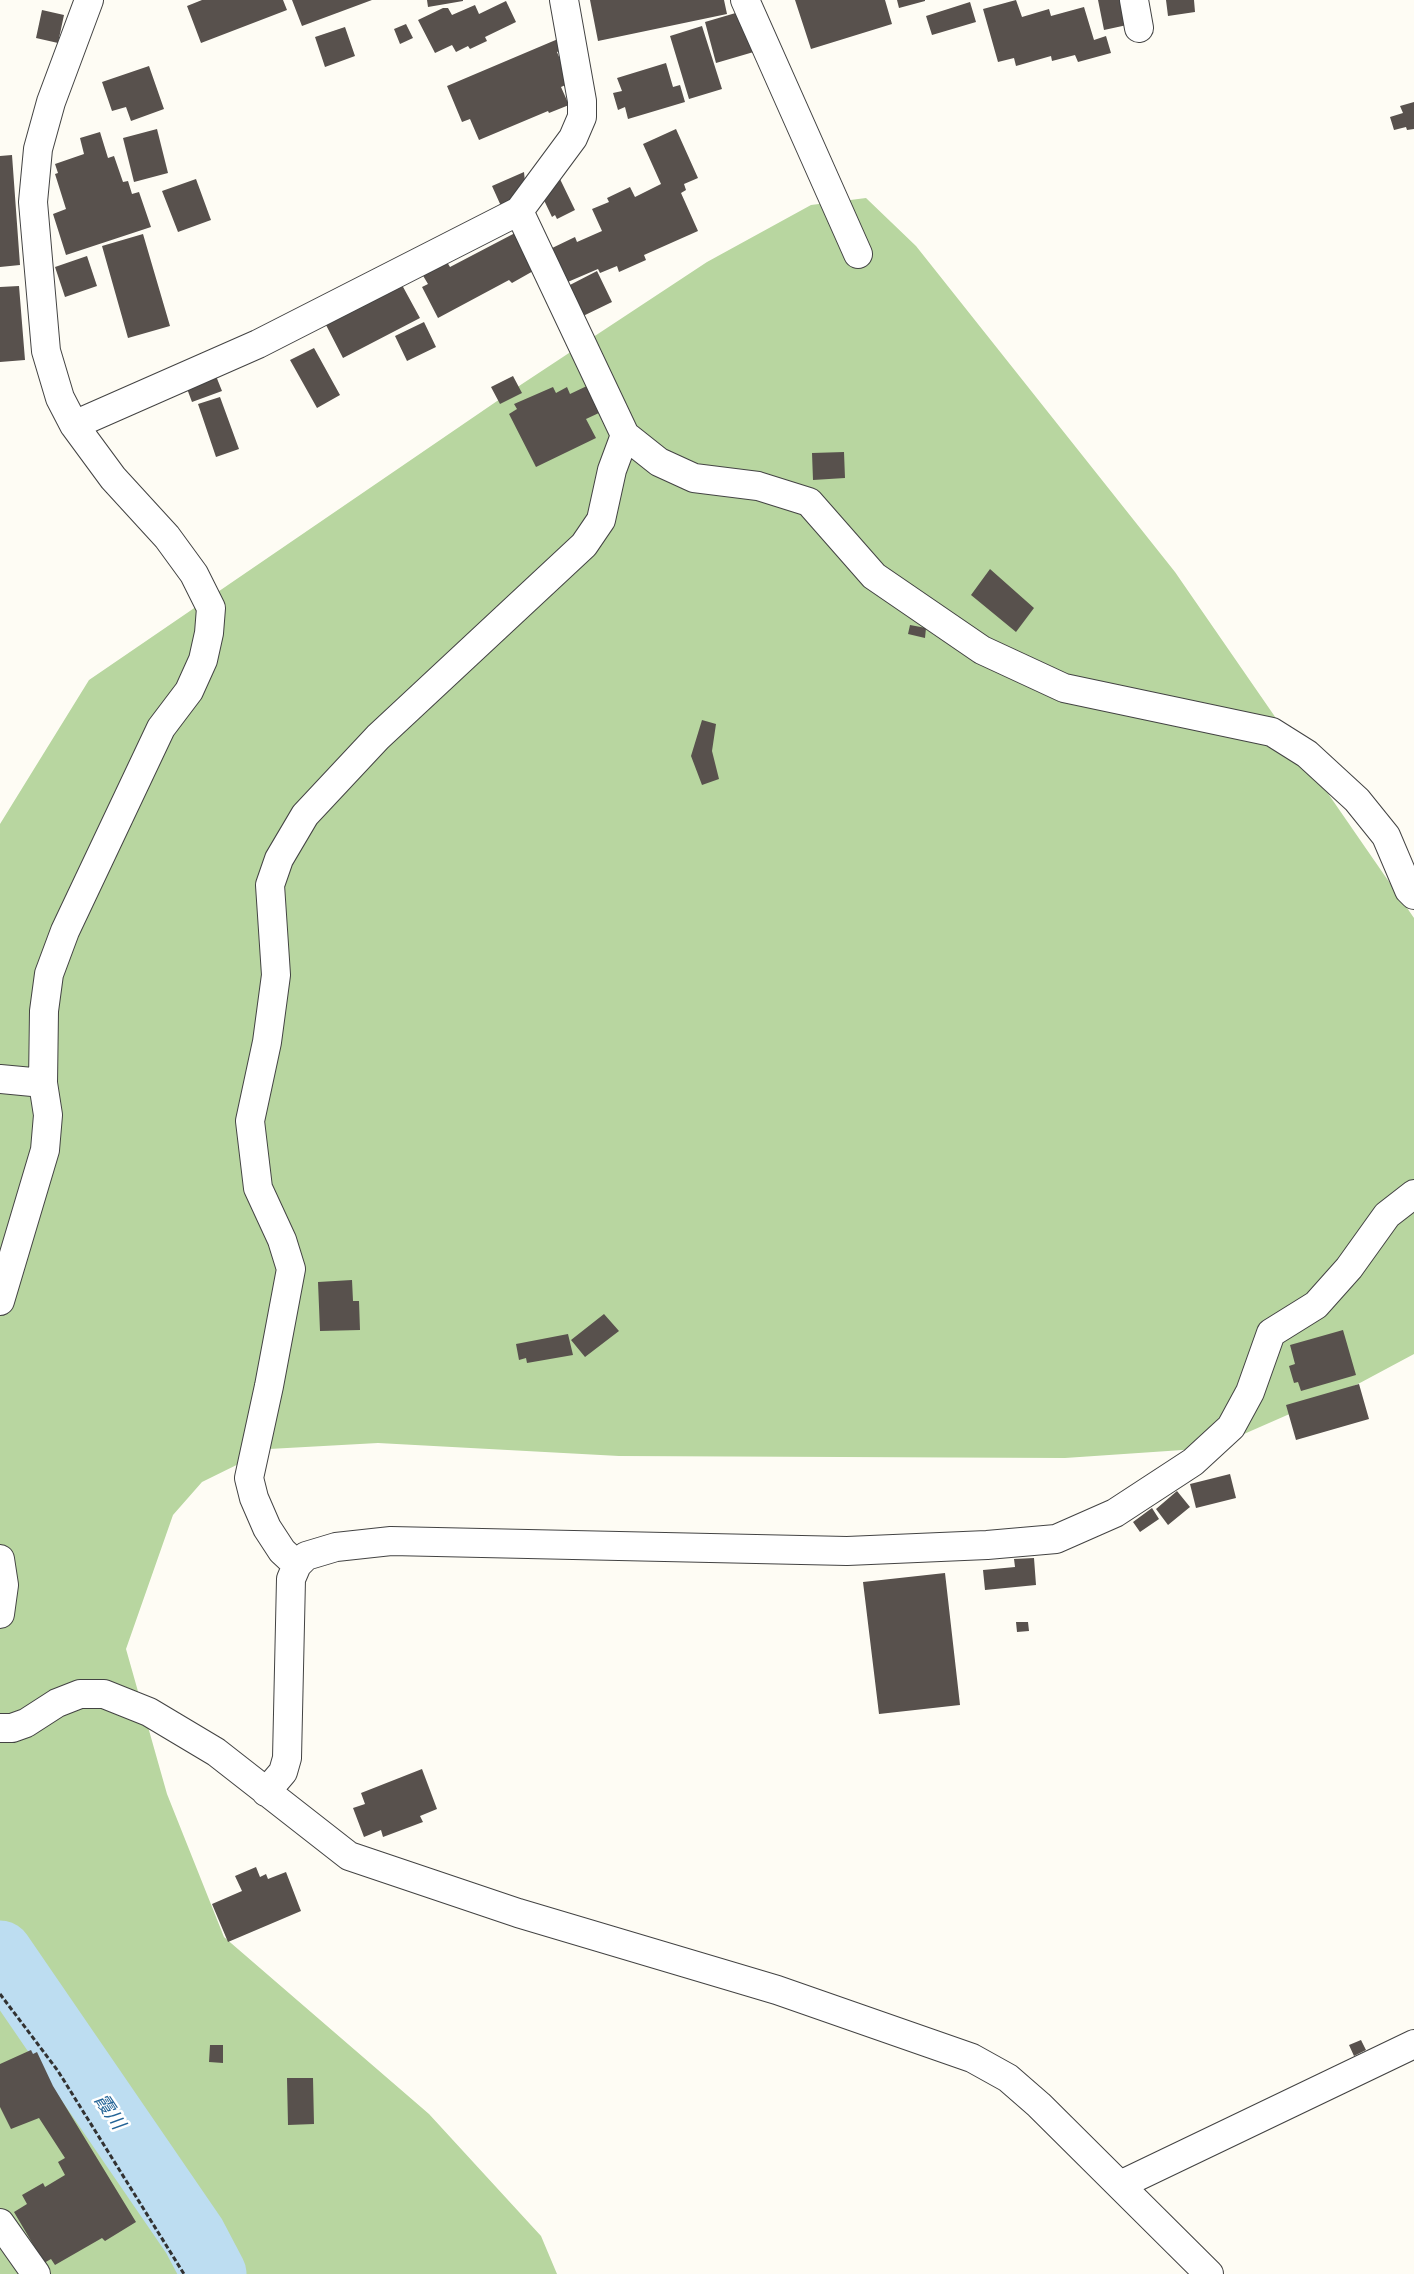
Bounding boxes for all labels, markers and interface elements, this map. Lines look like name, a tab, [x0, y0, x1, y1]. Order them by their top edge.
water label: 霞川	[89, 2090, 129, 2134]

